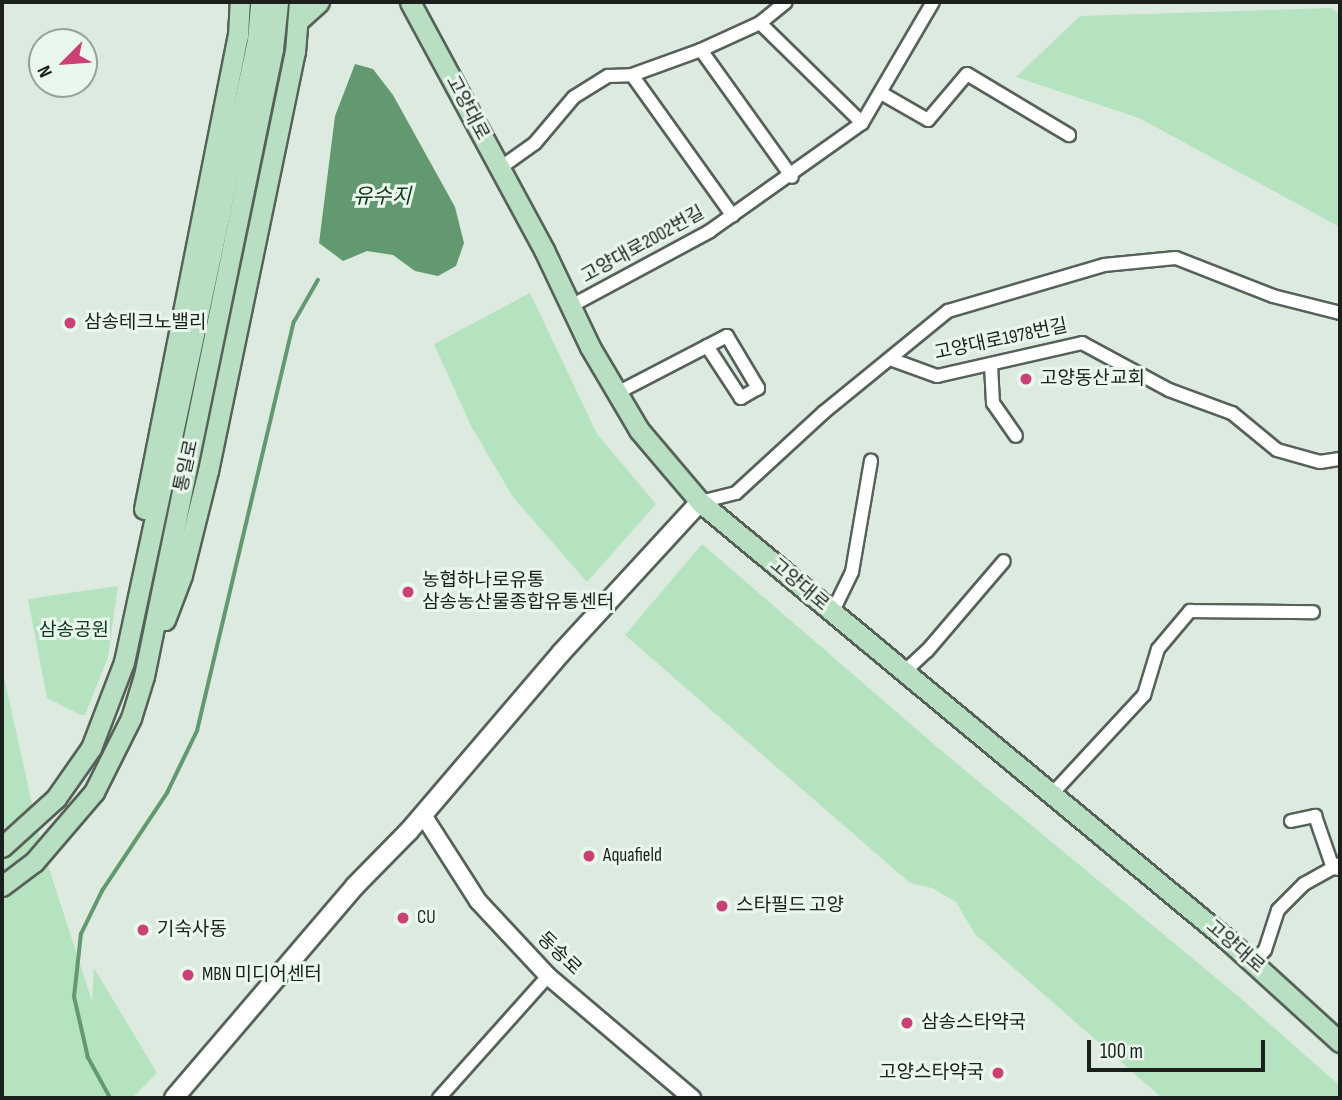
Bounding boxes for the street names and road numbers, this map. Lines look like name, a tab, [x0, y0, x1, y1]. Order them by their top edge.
street label: 고양대로	[441, 72, 493, 144]
street label: 고양대로2002번길	[577, 202, 709, 288]
street label: 고양대로1978번길	[932, 315, 1070, 365]
street label: 통일로	[170, 438, 204, 494]
street label: 고양대로	[765, 554, 833, 616]
street label: 고양대로	[1201, 915, 1269, 979]
street label: 동송로	[532, 928, 586, 980]

